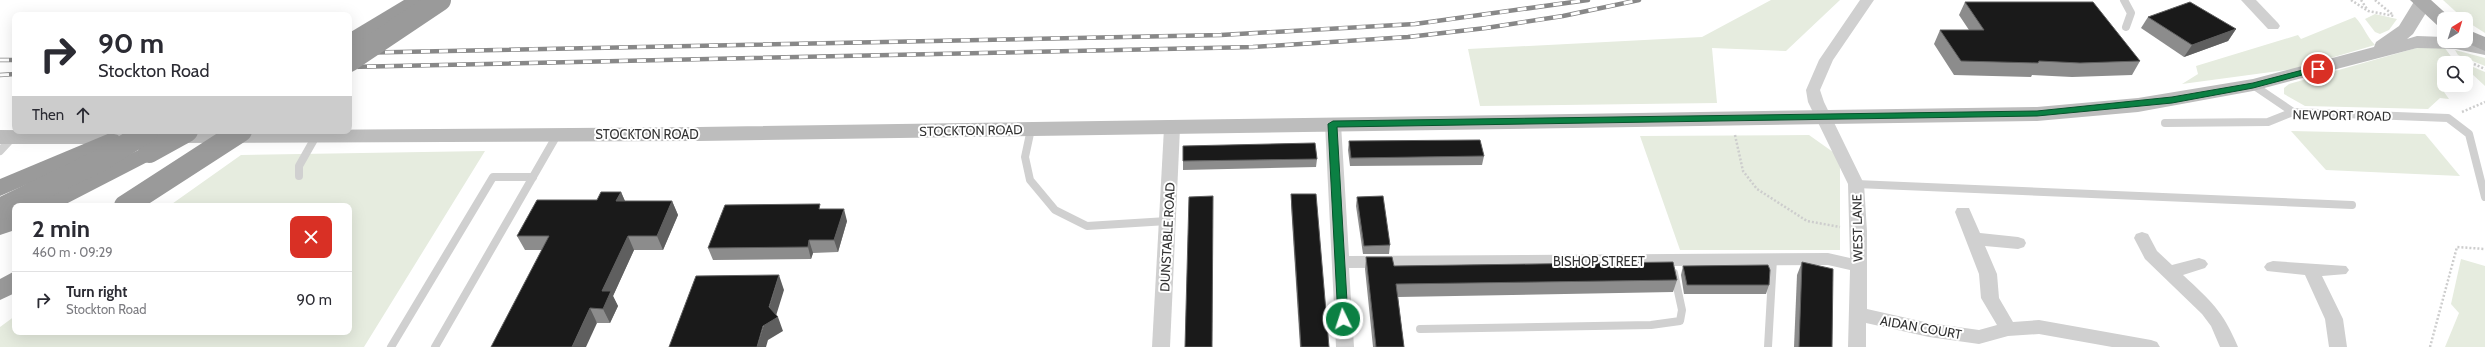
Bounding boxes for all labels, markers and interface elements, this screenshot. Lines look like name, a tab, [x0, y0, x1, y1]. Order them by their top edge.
north arrow	[2437, 12, 2473, 48]
map controls	[2437, 12, 2473, 92]
text: 90 m	[98, 26, 164, 60]
icon: right	[32, 28, 84, 80]
pin	[2301, 52, 2335, 86]
button: search	[2437, 56, 2473, 92]
icon: arrive	[2307, 58, 2329, 80]
text: Stockton Road	[98, 60, 209, 82]
icon: ahead	[72, 104, 94, 126]
text: Then	[32, 106, 64, 124]
street label: NEWPORT ROAD	[2292, 106, 2392, 124]
street label: STOCKTON ROAD	[919, 121, 1023, 139]
street label: STOCKTON ROAD	[595, 126, 699, 142]
street label: DUNSTABLE ROAD	[1156, 182, 1178, 292]
street label: WEST LANE	[1848, 194, 1866, 262]
text: 2 min	[32, 214, 90, 243]
button: close	[290, 216, 332, 258]
text: 460 m · 09:29	[32, 244, 113, 260]
street label: BISHOP STREET	[1553, 253, 1645, 269]
text: Turn right	[66, 283, 127, 301]
icon: right	[32, 289, 54, 311]
text: 90 m	[296, 291, 332, 309]
position arrow	[1322, 298, 1364, 340]
text: Stockton Road	[66, 301, 146, 317]
street label: AIDAN COURT	[1879, 312, 1963, 342]

